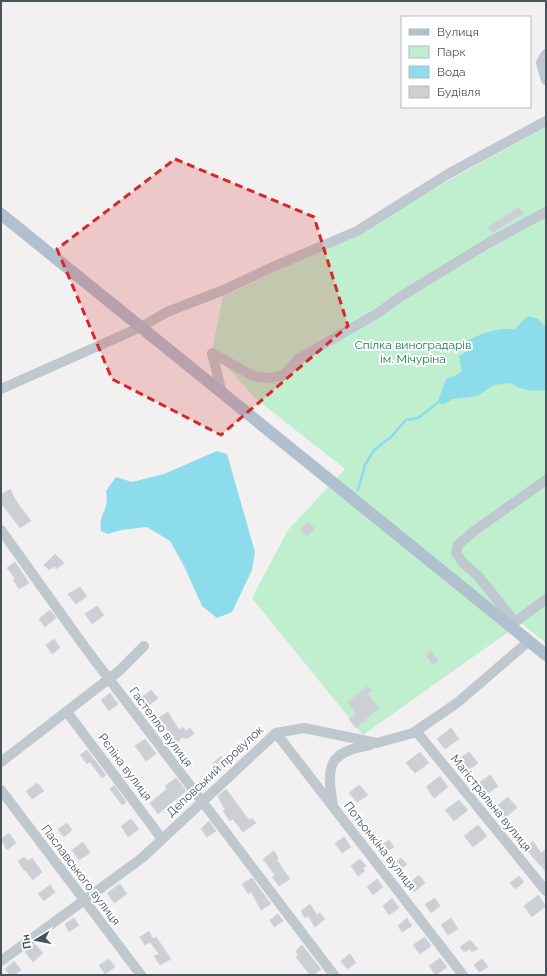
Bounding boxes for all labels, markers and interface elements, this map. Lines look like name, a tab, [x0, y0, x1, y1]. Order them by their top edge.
legend	[401, 16, 531, 108]
text: Вулиця	[437, 25, 479, 39]
text: Парк	[437, 45, 466, 59]
text: Вода	[437, 65, 466, 79]
text: Будівля	[437, 85, 480, 99]
park label: Спілка виноградарів ім. Мічуріна	[355, 338, 471, 366]
street label: Гастелло вулиця	[127, 684, 195, 770]
street label: Деповський провулок	[164, 723, 266, 819]
street label: Рєпіна вулиця	[95, 731, 155, 803]
street label: Магістральна вулиця	[448, 752, 534, 854]
street label: Потьомкіна вулиця	[341, 799, 419, 893]
street label: Паславського вулиця	[39, 822, 123, 928]
north arrow	[16, 920, 56, 960]
text: Пн	[19, 933, 34, 950]

